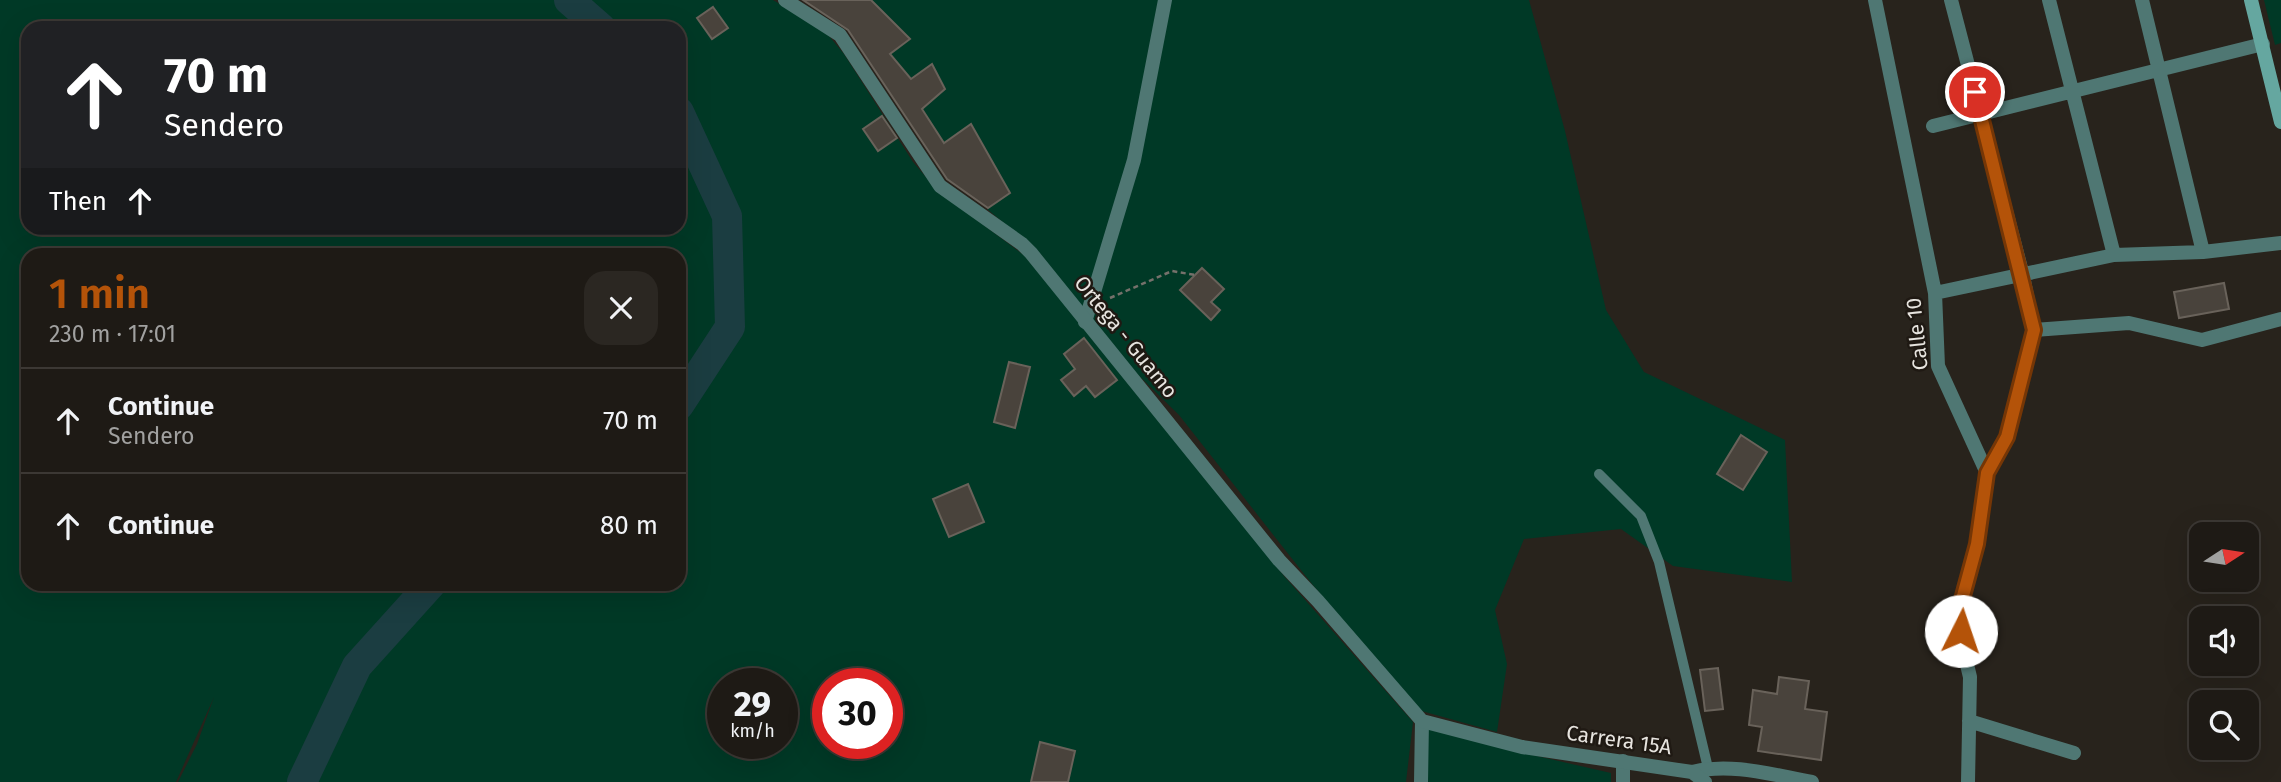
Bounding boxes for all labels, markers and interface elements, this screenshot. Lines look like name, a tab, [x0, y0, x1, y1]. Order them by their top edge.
text: 70 m	[164, 46, 268, 105]
icon: ahead	[49, 49, 140, 140]
pin	[1945, 62, 2005, 122]
icon: arrive	[1956, 73, 1994, 111]
text: Sendero	[164, 106, 284, 144]
icon: ahead	[121, 182, 159, 220]
text: Then	[49, 186, 107, 217]
text: 1 min	[49, 269, 150, 319]
button: close	[584, 271, 658, 345]
street label: Ortega - Guamo	[1069, 271, 1183, 403]
street label: Calle 10	[1900, 296, 1934, 372]
text: 230 m · 17:01	[49, 320, 176, 348]
text: Continue	[108, 391, 214, 422]
icon: ahead	[49, 402, 87, 440]
text: 70 m	[603, 405, 658, 436]
text: Sendero	[108, 422, 194, 450]
icon: ahead	[49, 507, 87, 545]
text: Continue	[108, 510, 214, 541]
text: 80 m	[600, 510, 658, 541]
north arrow	[2189, 522, 2259, 592]
map controls	[2189, 522, 2259, 760]
position arrow	[1924, 594, 1998, 668]
button: sound	[2189, 606, 2259, 676]
speed limit sign: 30	[812, 668, 903, 759]
text: 29	[734, 683, 771, 725]
button: search	[2189, 690, 2259, 760]
text: km/h	[730, 720, 775, 742]
street label: Carrera 15A	[1565, 720, 1673, 760]

